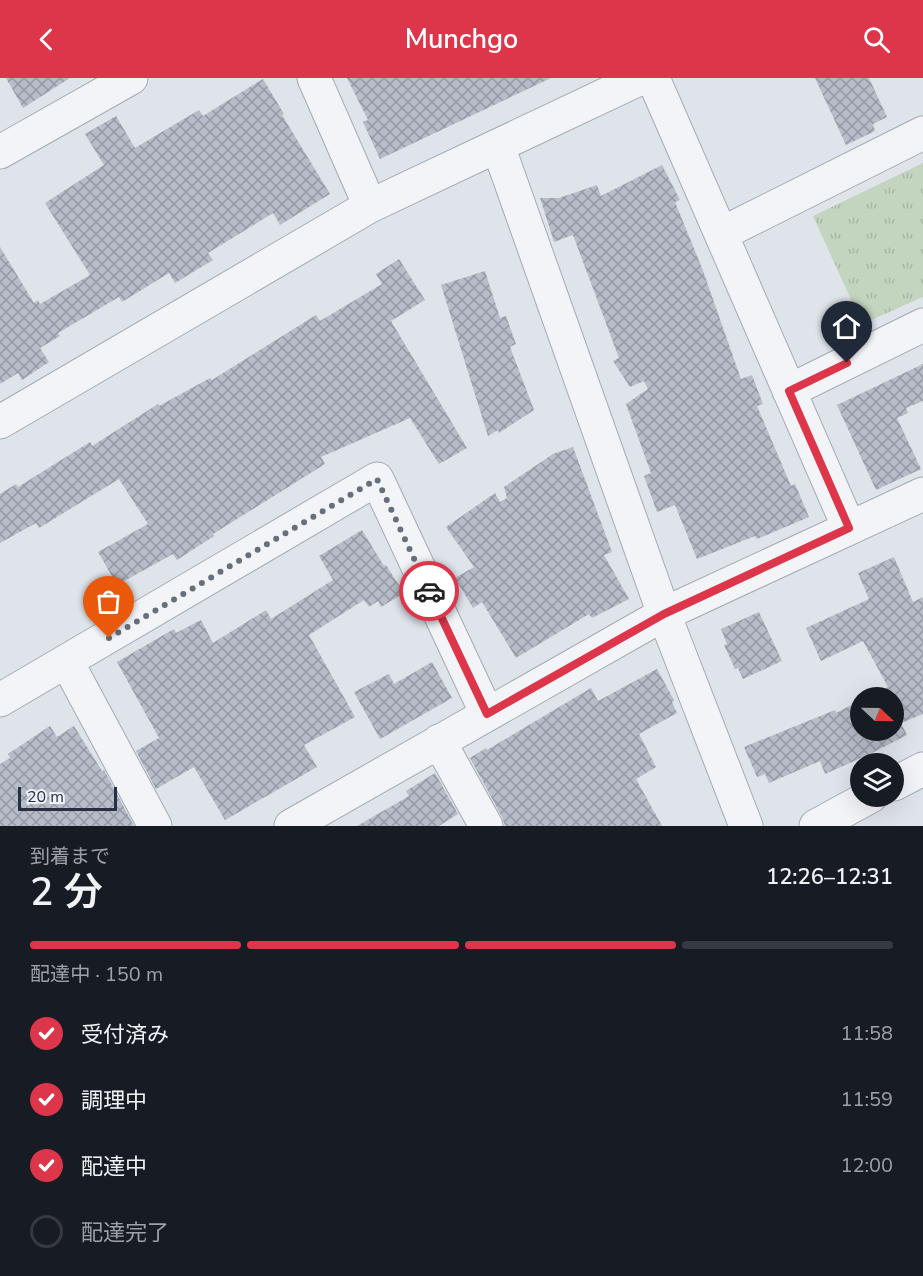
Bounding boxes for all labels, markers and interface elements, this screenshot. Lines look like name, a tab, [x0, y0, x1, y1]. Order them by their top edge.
text: Munchgo	[405, 21, 518, 58]
icon: back	[30, 23, 63, 56]
icon: search	[860, 23, 893, 56]
pin	[821, 301, 872, 363]
icon: home	[830, 310, 863, 343]
courier	[399, 561, 459, 621]
icon: car	[413, 575, 446, 608]
pin	[83, 576, 134, 638]
icon: bag	[92, 585, 125, 618]
north arrow	[850, 687, 904, 741]
map controls	[850, 687, 904, 807]
button: layers	[850, 753, 904, 807]
scale bar	[18, 784, 117, 812]
text: 20 m	[27, 786, 64, 808]
text: 到着まで	[30, 843, 110, 870]
text: 12:26–12:31	[766, 862, 893, 892]
text: 2 分	[30, 866, 103, 919]
text: 配達中 · 150 m	[30, 961, 163, 988]
icon: check	[30, 1017, 63, 1050]
text: 受付済み	[81, 1020, 169, 1050]
text: 11:58	[840, 1020, 893, 1047]
icon: check	[30, 1083, 63, 1116]
text: 調理中	[81, 1086, 147, 1116]
text: 11:59	[840, 1086, 893, 1113]
icon: check	[30, 1149, 63, 1182]
text: 配達中	[81, 1152, 147, 1182]
text: 12:00	[840, 1152, 893, 1179]
text: 配達完了	[81, 1218, 169, 1248]

